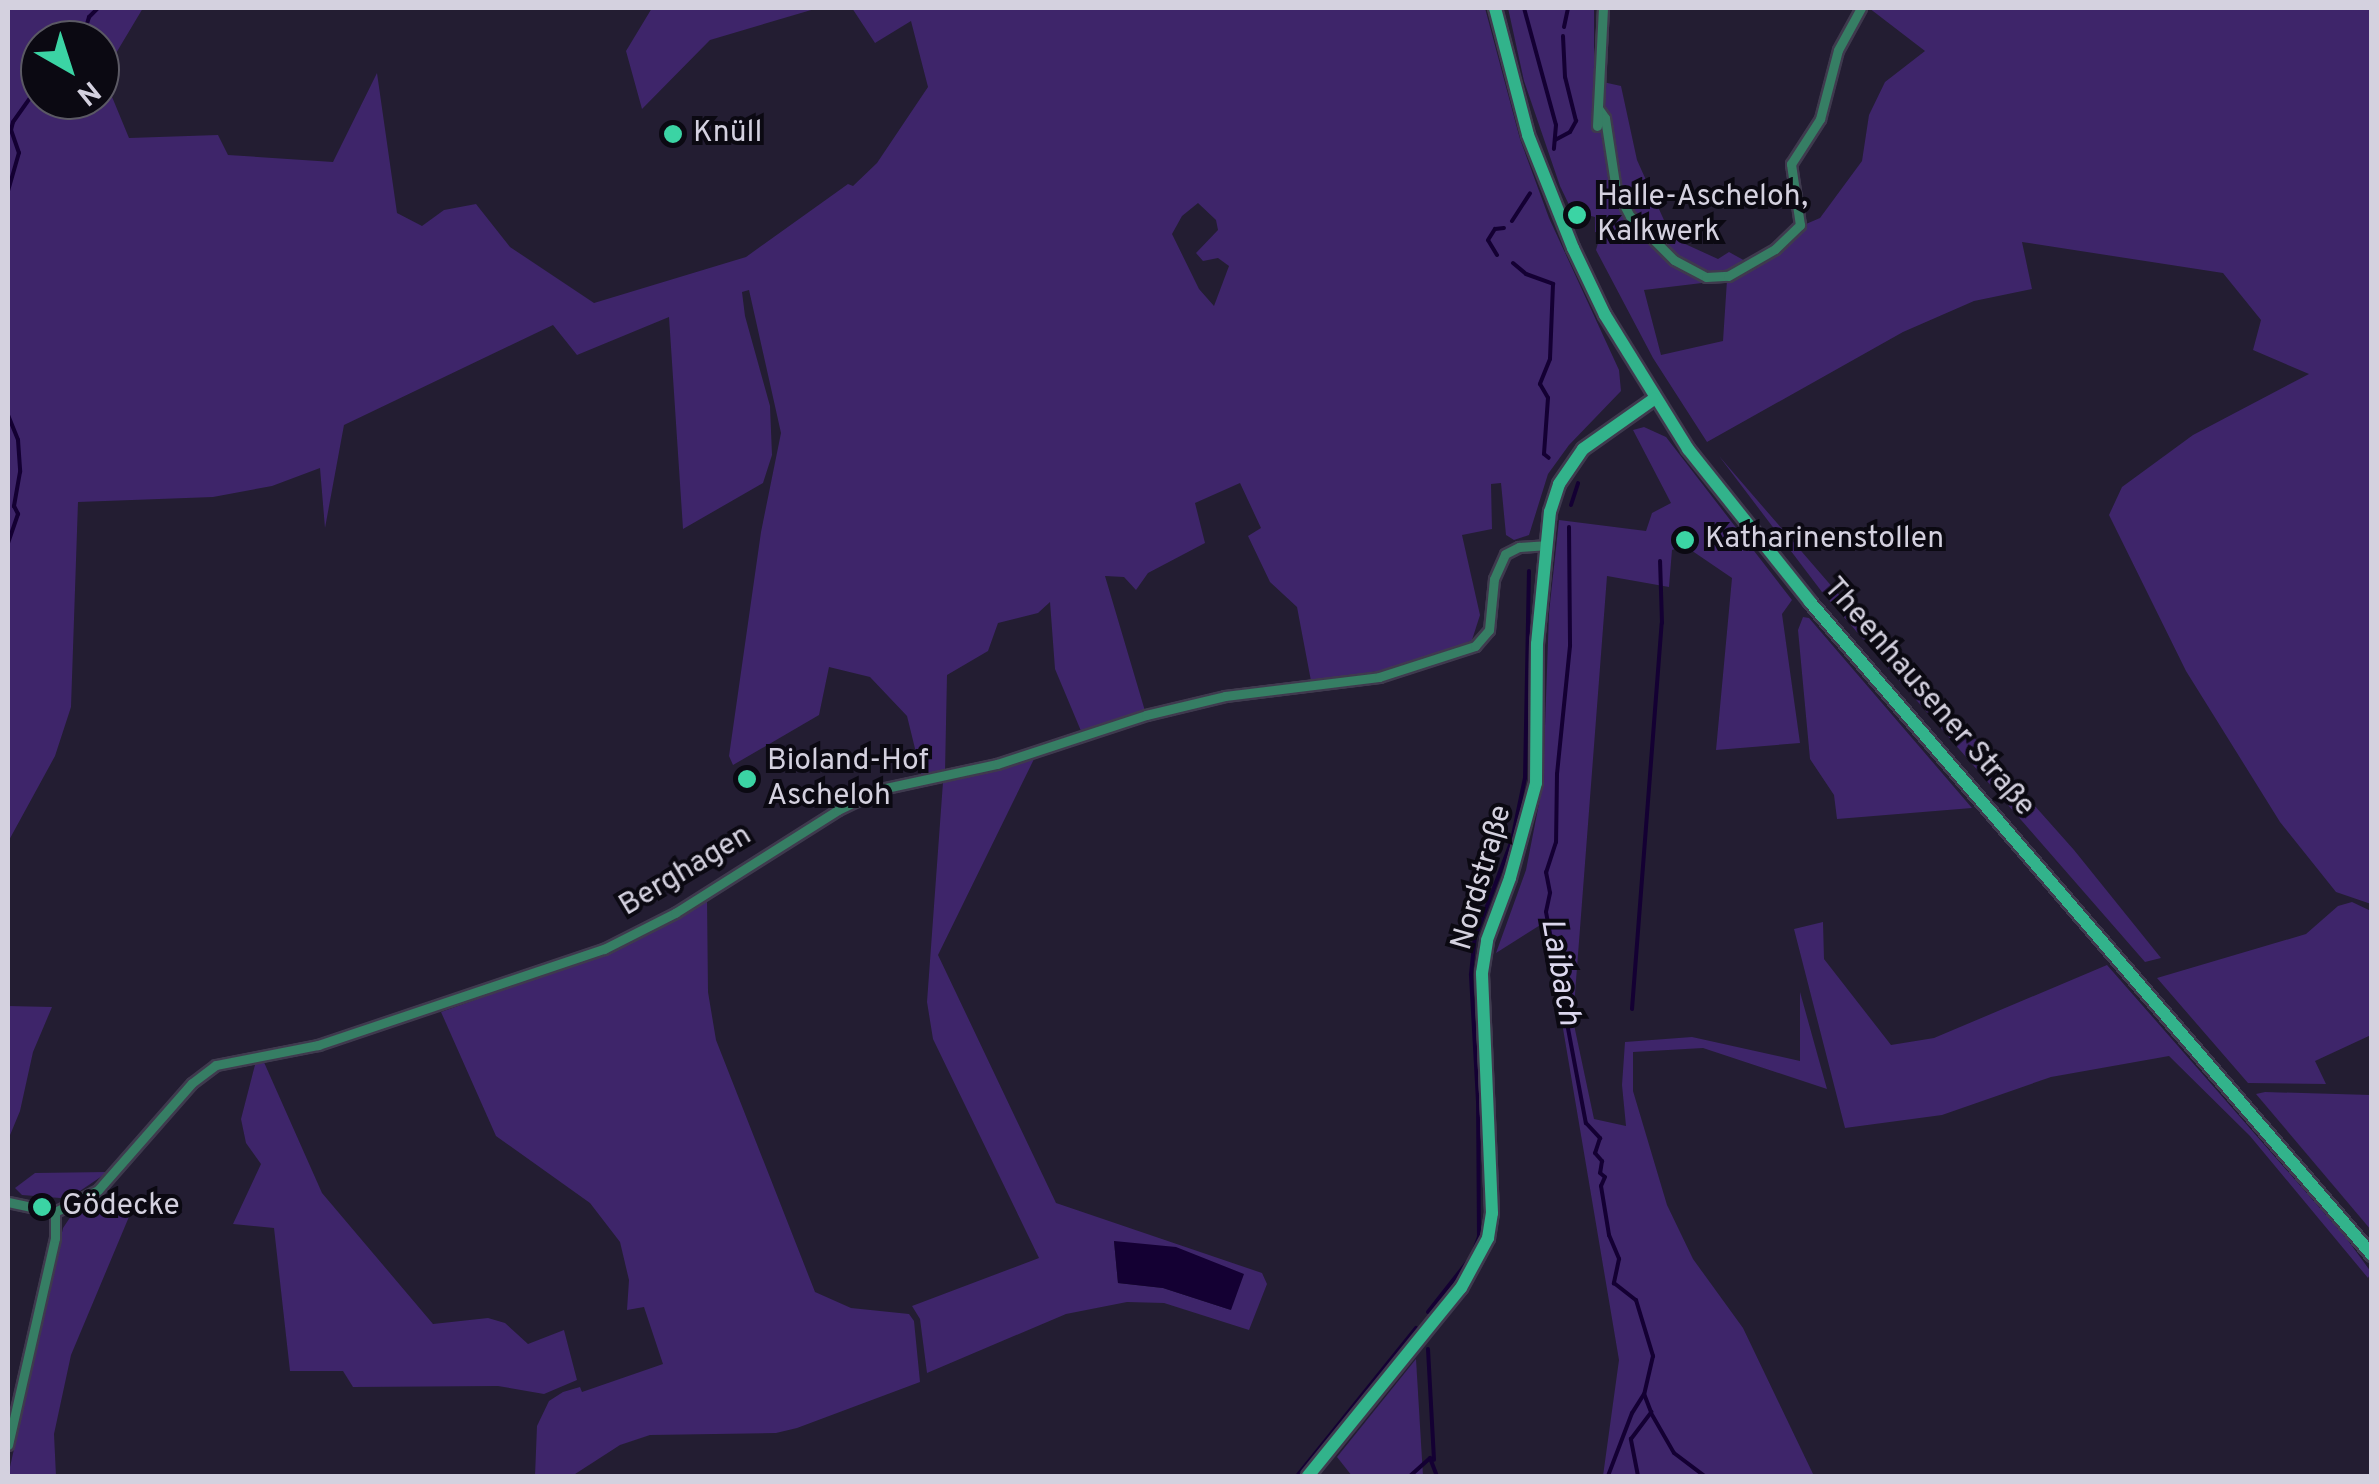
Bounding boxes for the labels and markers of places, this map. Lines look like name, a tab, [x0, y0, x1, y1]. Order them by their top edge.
place label: Knüll	[693, 116, 762, 152]
marker: Knüll	[662, 123, 684, 145]
place label: Halle-Ascheloh, Kalkwerk	[1597, 180, 1808, 250]
marker: Halle-Ascheloh, Kalkwerk	[1566, 204, 1588, 226]
place label: Katharinenstollen	[1705, 522, 1944, 558]
marker: Katharinenstollen	[1674, 529, 1696, 551]
place label: Bioland-Hof Ascheloh	[767, 744, 928, 814]
marker: Bioland-Hof Ascheloh	[736, 768, 758, 790]
place label: Gödecke	[62, 1189, 180, 1225]
marker: Gödecke	[31, 1196, 53, 1218]

